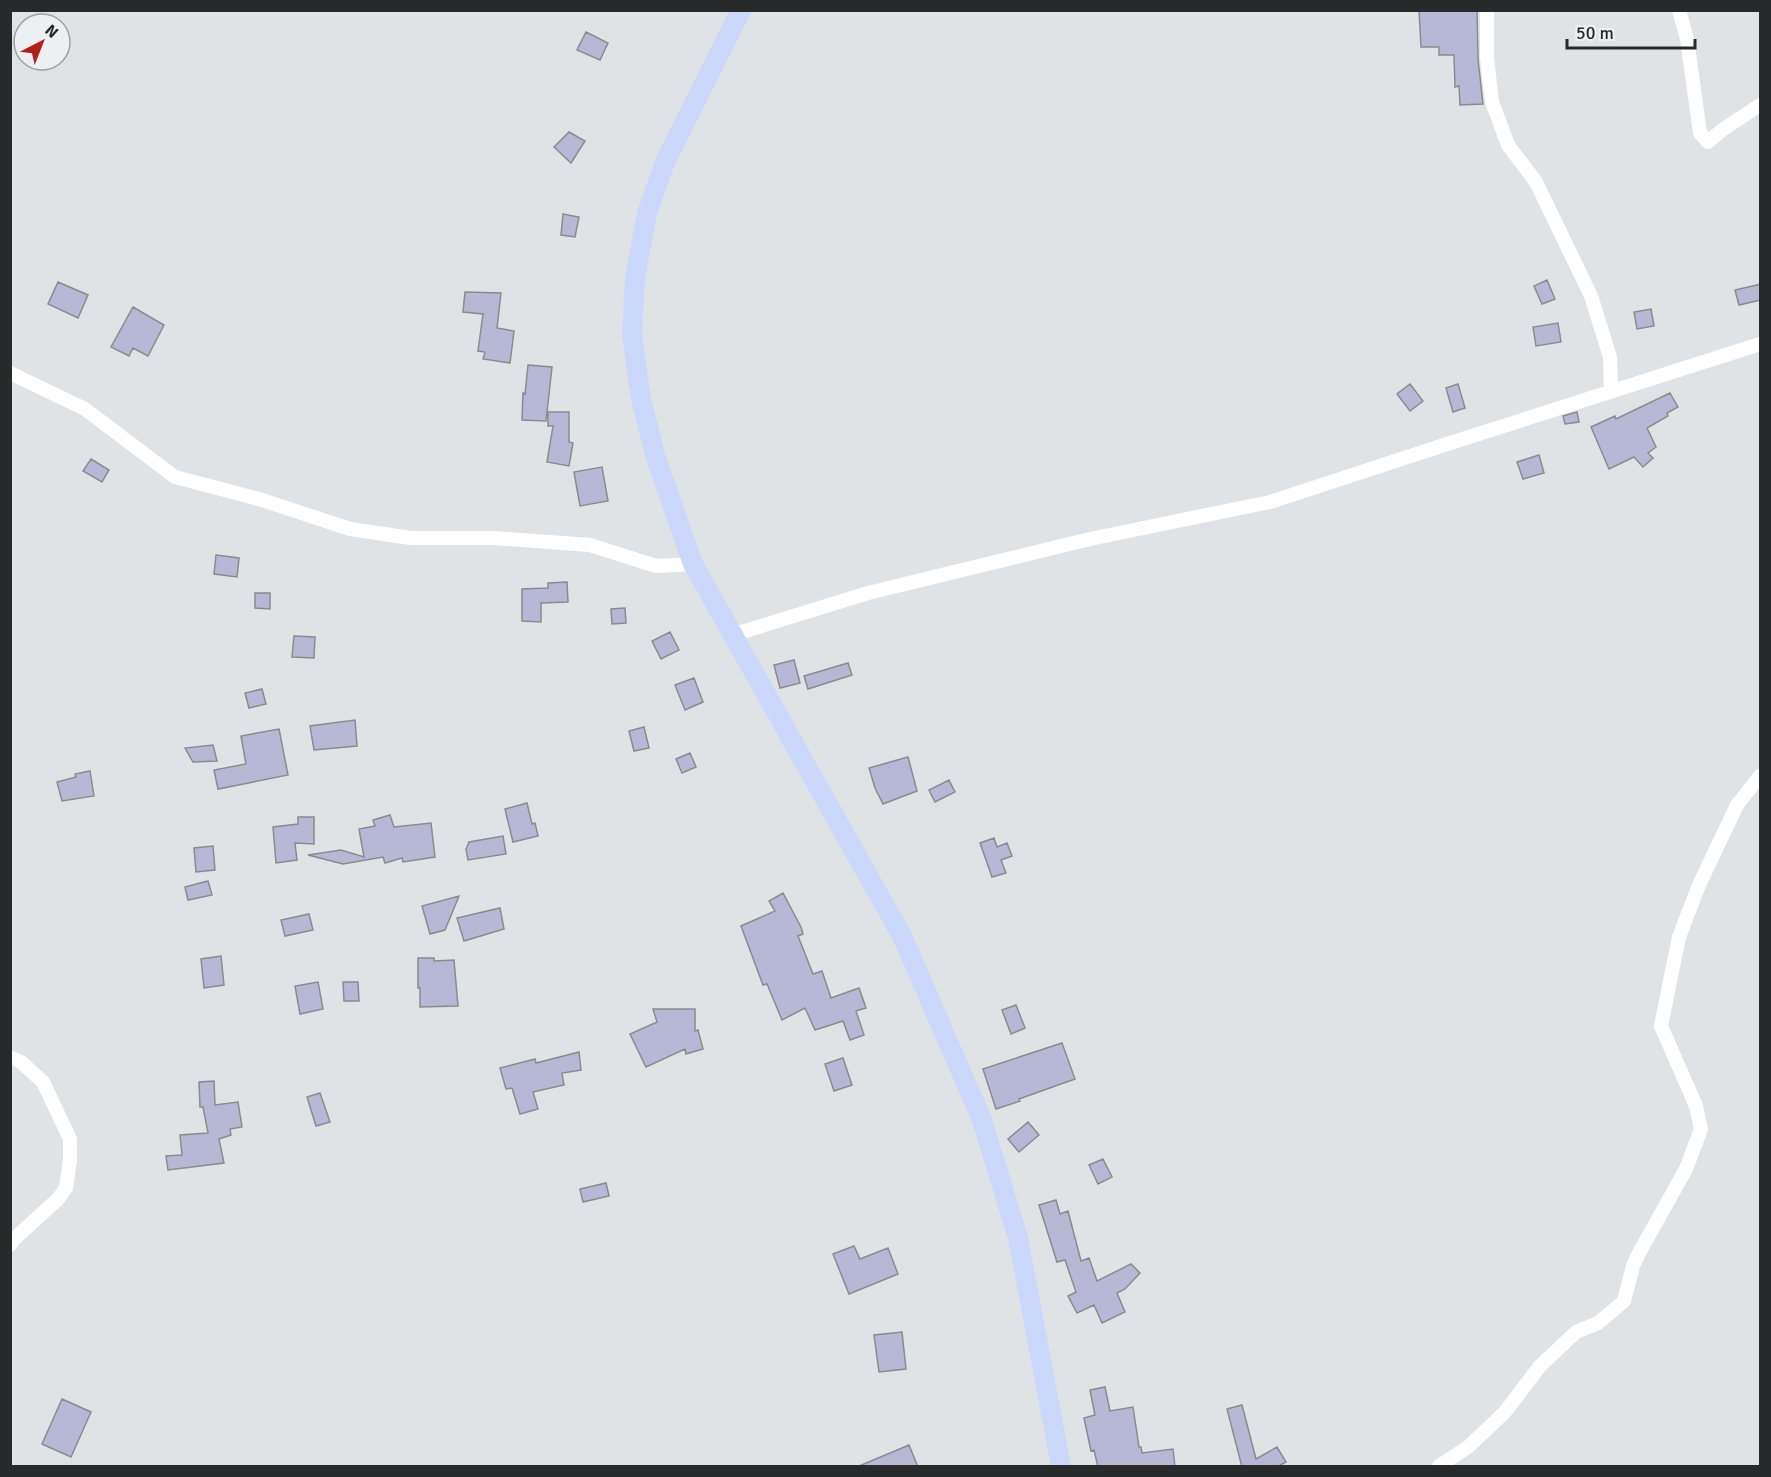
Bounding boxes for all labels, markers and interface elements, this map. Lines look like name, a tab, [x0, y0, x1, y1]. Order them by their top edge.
north arrow	[12, 12, 72, 72]
scale bar	[1567, 12, 1694, 50]
text: N	[41, 20, 62, 43]
text: 50 m	[1576, 22, 1614, 44]

